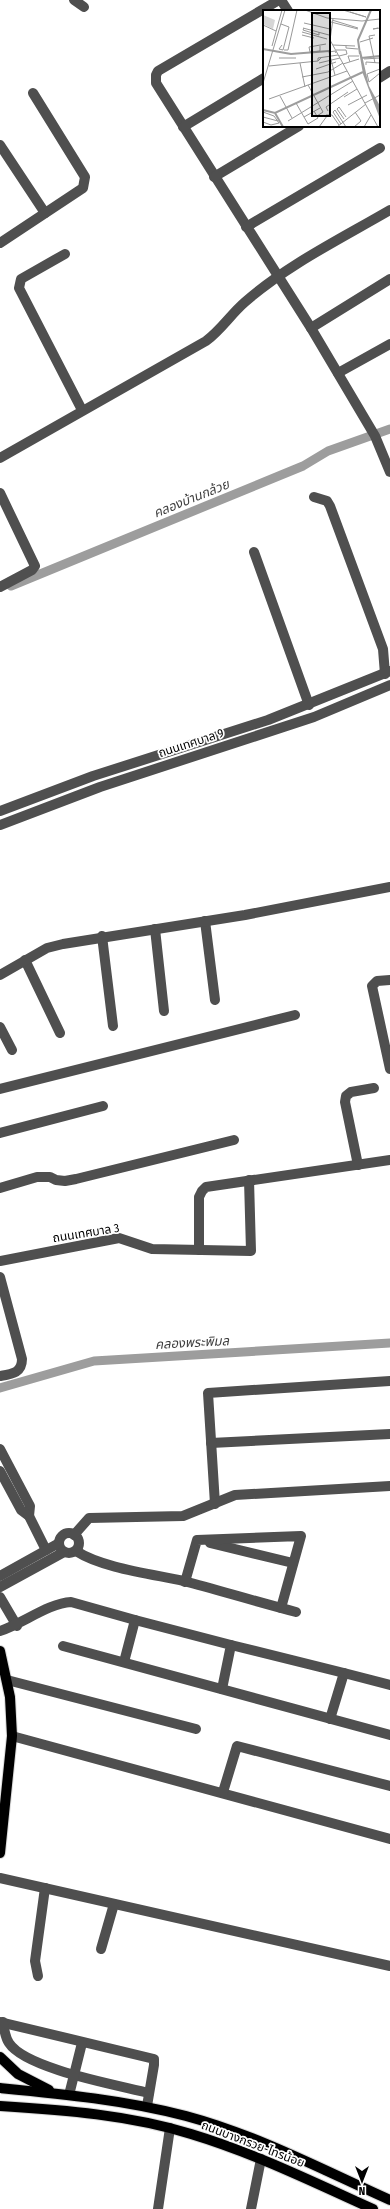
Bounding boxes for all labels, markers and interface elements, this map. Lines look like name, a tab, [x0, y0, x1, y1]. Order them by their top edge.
inset map	[263, 10, 380, 127]
water label: คลองบ้านกล้วย	[151, 476, 232, 520]
street label: ถนนเทศบาล 9	[157, 726, 226, 760]
street label: ถนนเทศบาล 3	[52, 1221, 120, 1245]
water label: คลองพระพิมล	[155, 1333, 230, 1352]
street label: ถนนบางกรวย-ไทรน้อย	[200, 2118, 306, 2170]
north arrow	[342, 2161, 382, 2201]
text: N	[359, 2184, 365, 2197]

